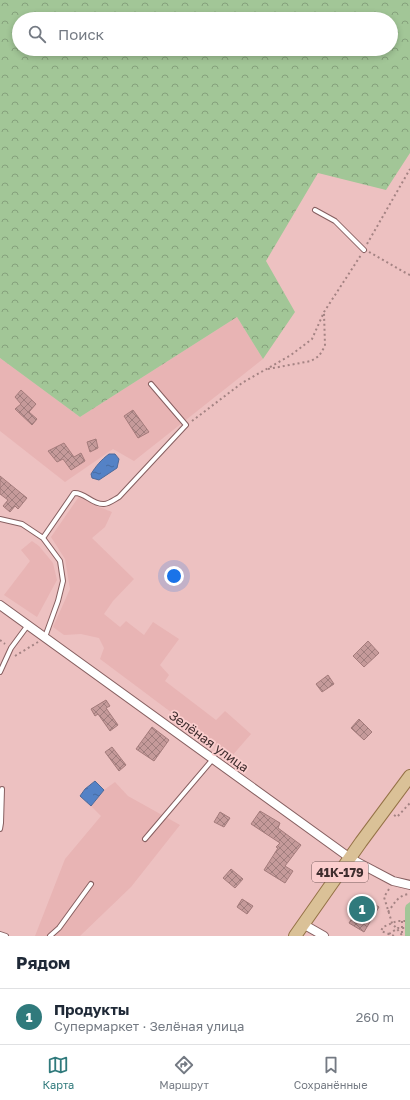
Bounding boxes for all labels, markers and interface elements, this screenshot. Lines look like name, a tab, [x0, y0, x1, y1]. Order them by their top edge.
search box	[12, 12, 398, 56]
icon: search	[26, 23, 48, 45]
text: Поиск	[58, 25, 104, 43]
your location	[164, 566, 184, 586]
street label: Зелёная улица	[166, 707, 252, 775]
road number: 41К-179	[312, 862, 368, 882]
pin: 1	[349, 894, 375, 924]
text: Рядом	[16, 952, 70, 973]
text: Продукты	[54, 1000, 129, 1018]
text: 1	[26, 1009, 32, 1025]
text: 260 m	[356, 1009, 394, 1025]
text: Супермаркет · Зелёная улица	[54, 1018, 244, 1034]
tab: Карта	[42, 1054, 74, 1091]
tab: Маршрут	[159, 1054, 209, 1091]
tab: Сохранённые	[294, 1054, 368, 1091]

